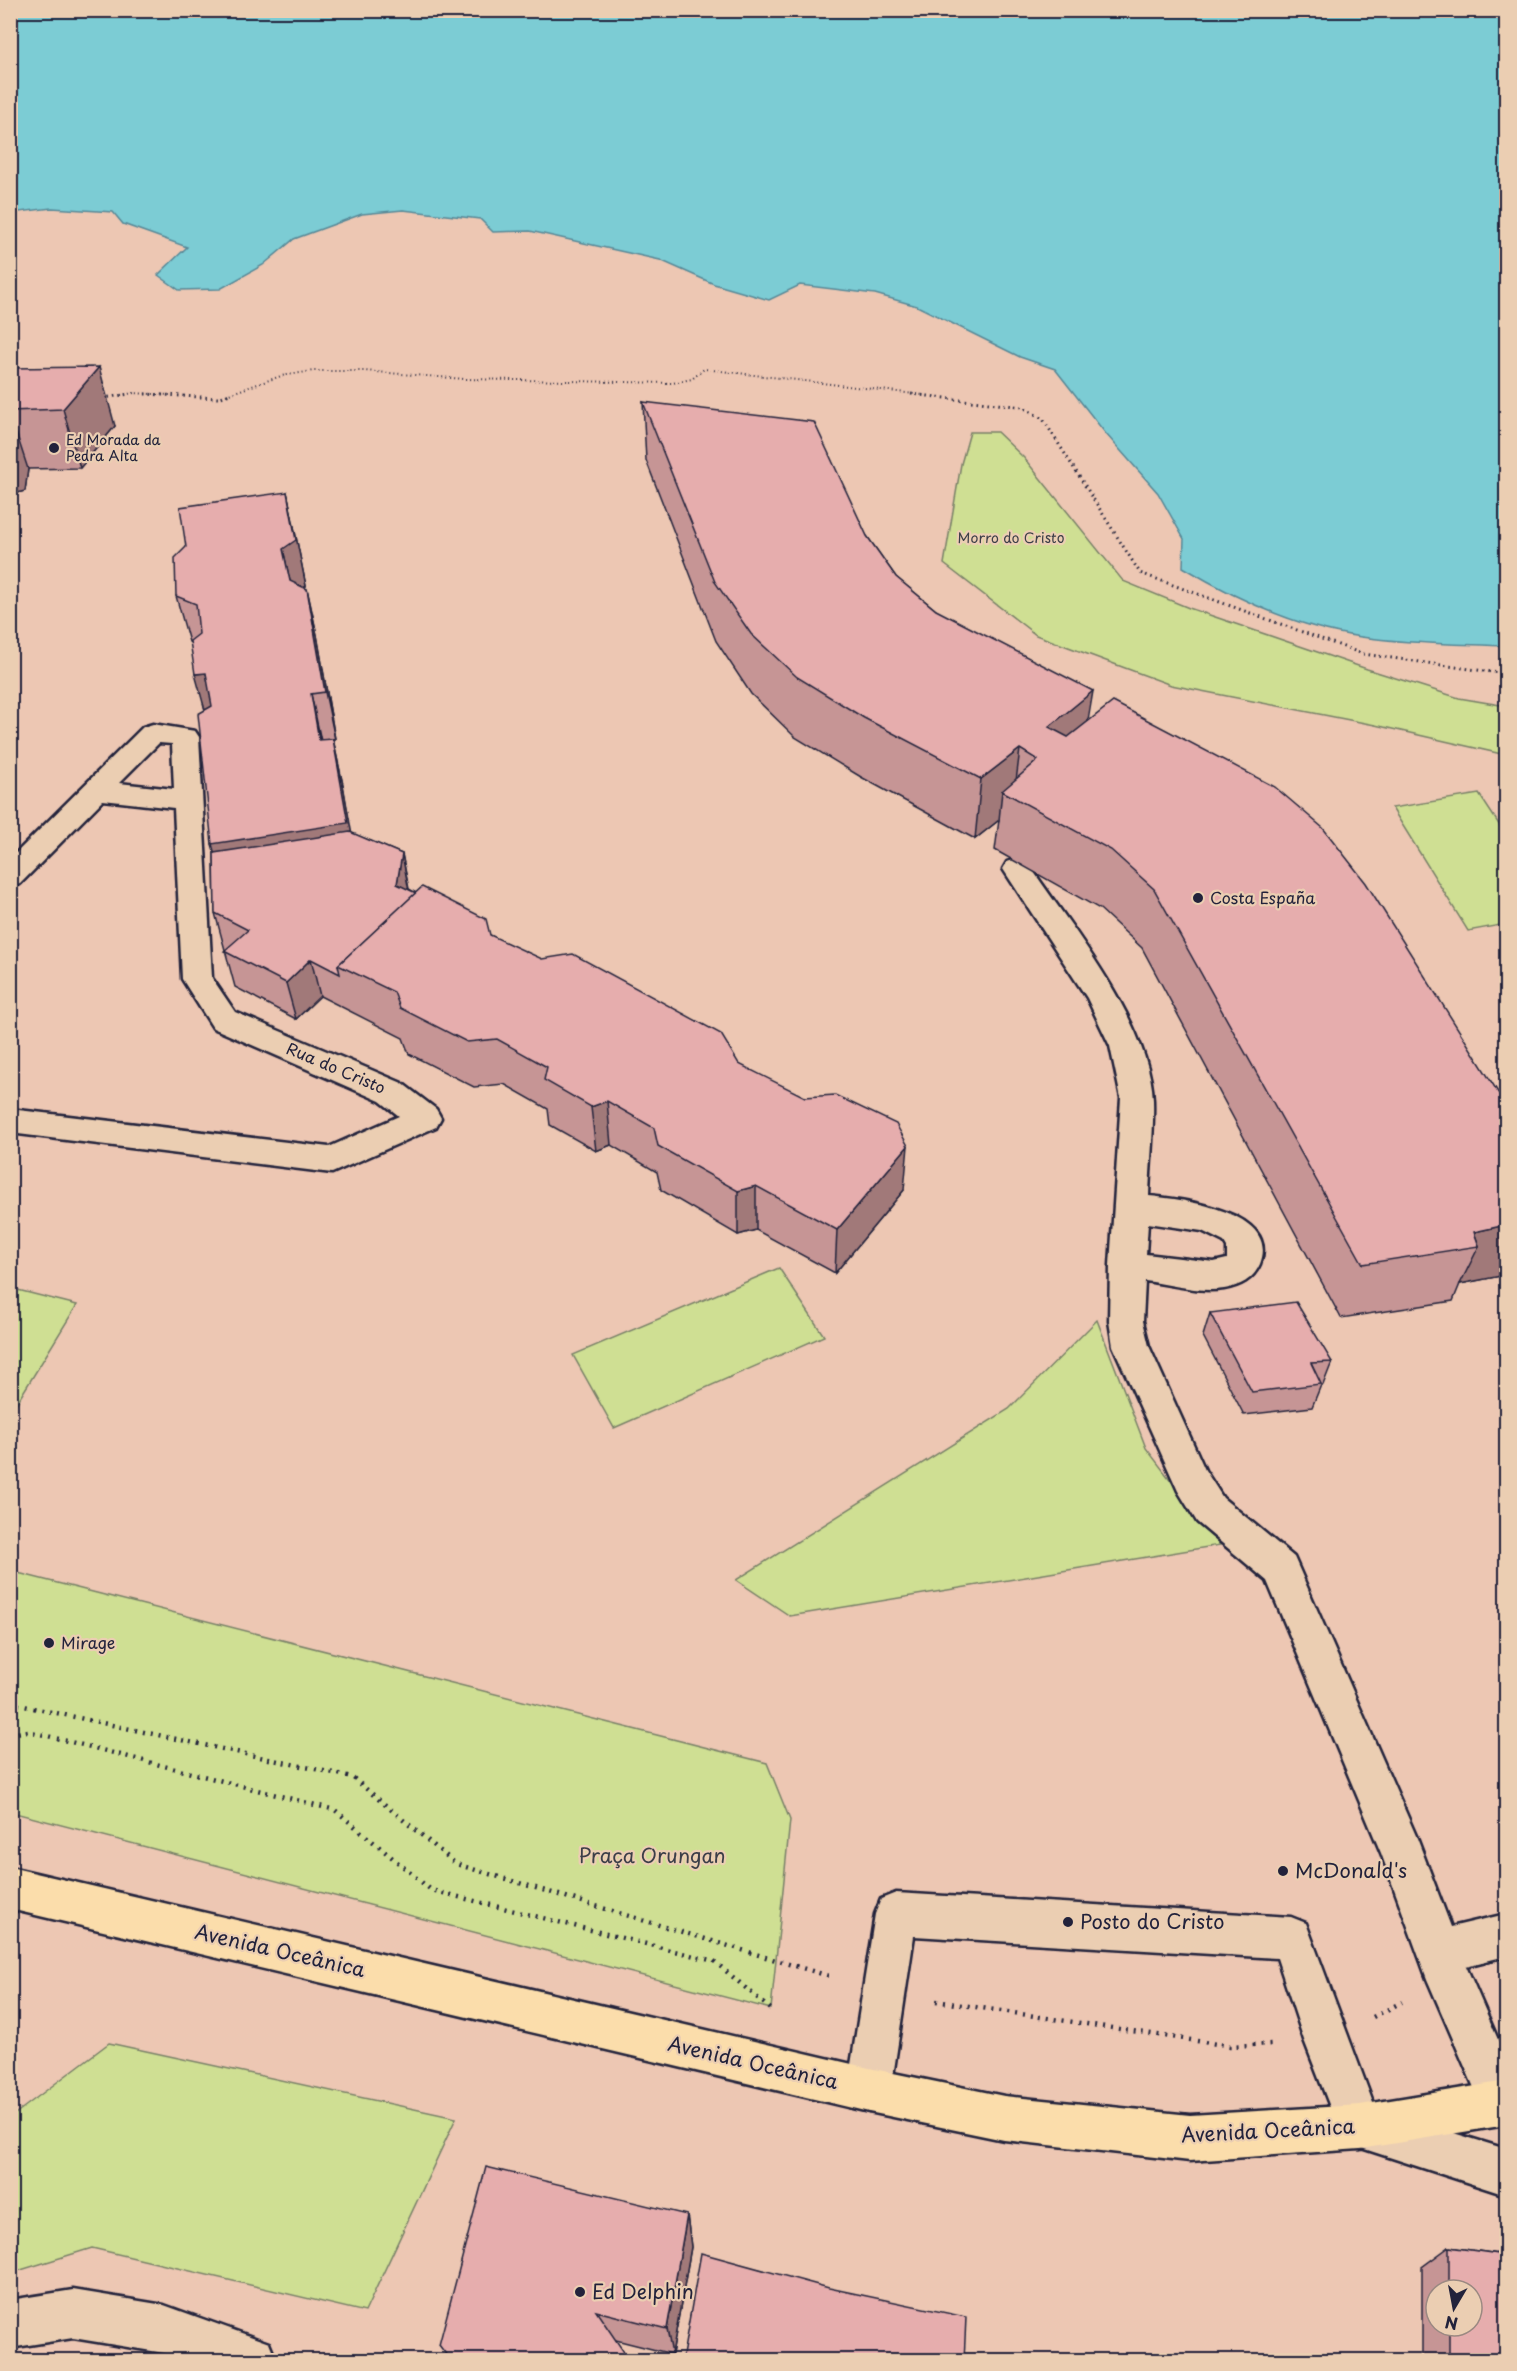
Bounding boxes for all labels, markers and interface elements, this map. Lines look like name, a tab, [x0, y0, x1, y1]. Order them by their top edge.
place label: Ed Morada da Pedra Alta	[66, 429, 161, 466]
marker: Ed Morada da Pedra Alta	[47, 441, 61, 455]
park label: Morro do Cristo	[958, 527, 1065, 548]
place label: Costa España	[1210, 885, 1315, 909]
marker: Costa España	[1191, 891, 1205, 905]
street label: Rua do Cristo	[283, 1035, 390, 1099]
place label: Mirage	[61, 1630, 115, 1654]
marker: Mirage	[42, 1636, 56, 1650]
park label: Praça Orungan	[578, 1840, 726, 1870]
place label: McDonald's	[1295, 1855, 1407, 1885]
marker: McDonald's	[1276, 1864, 1290, 1878]
place label: Posto do Cristo	[1080, 1906, 1224, 1936]
marker: Posto do Cristo	[1061, 1915, 1075, 1929]
street label: Avenida Oceânica	[192, 1916, 369, 1984]
street label: Avenida Oceânica	[665, 2028, 842, 2096]
street label: Avenida Oceânica	[1180, 2110, 1356, 2150]
place label: Ed Delphin	[592, 2276, 694, 2306]
north arrow	[1424, 2278, 1484, 2338]
marker: Ed Delphin	[573, 2285, 587, 2299]
text: N	[1443, 2311, 1460, 2337]

